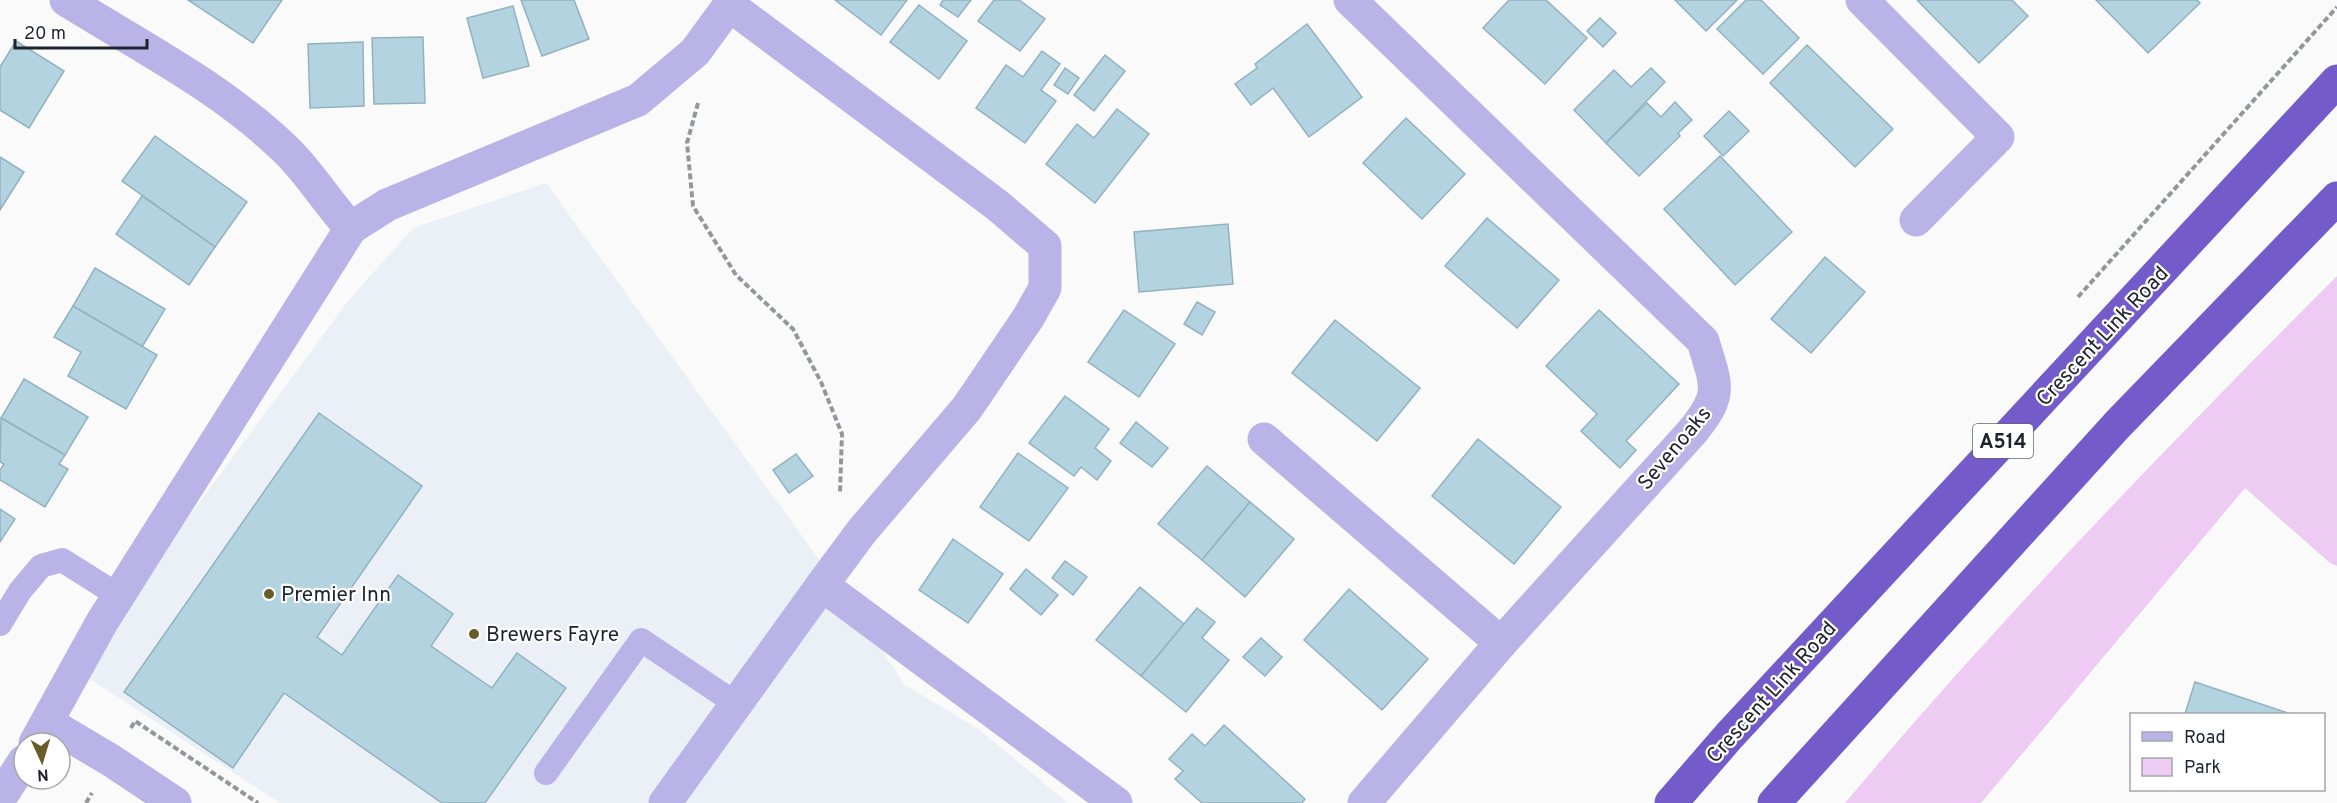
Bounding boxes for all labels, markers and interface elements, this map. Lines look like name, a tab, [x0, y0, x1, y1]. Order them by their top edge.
scale bar	[15, 12, 147, 50]
text: 20 m	[24, 23, 66, 46]
street label: Crescent Link Road	[2031, 261, 2175, 413]
street label: Sevenoaks	[1632, 402, 1718, 496]
road number: A514	[1973, 424, 2033, 458]
place label: Premier Inn	[281, 582, 391, 609]
marker: Premier Inn	[262, 587, 276, 601]
street label: Crescent Link Road	[1701, 616, 1843, 770]
place label: Brewers Fayre	[486, 622, 619, 649]
marker: Brewers Fayre	[467, 627, 481, 641]
legend	[2130, 713, 2325, 791]
text: Road	[2184, 727, 2226, 750]
north arrow	[12, 731, 72, 791]
text: Park	[2184, 757, 2221, 780]
text: N	[36, 764, 49, 784]

